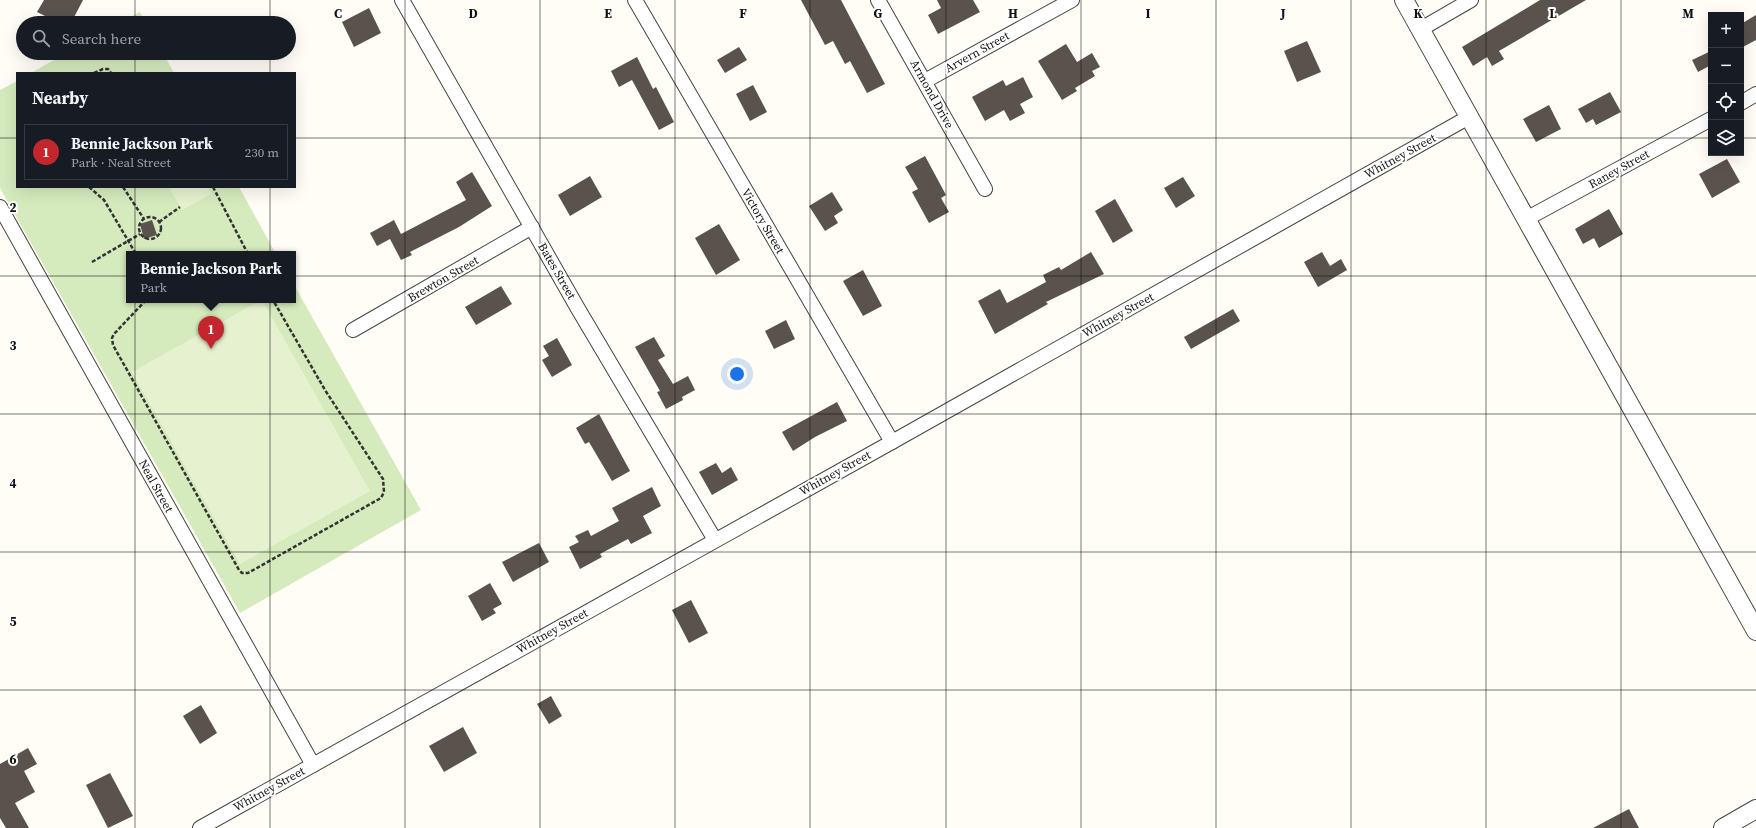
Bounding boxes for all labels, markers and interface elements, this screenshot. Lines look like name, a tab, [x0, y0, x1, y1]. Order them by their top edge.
text: C	[334, 5, 342, 22]
text: D	[468, 5, 478, 22]
text: E	[604, 5, 612, 22]
text: F	[739, 5, 747, 22]
text: G	[874, 5, 883, 22]
text: H	[1008, 5, 1018, 22]
text: I	[1145, 5, 1151, 22]
text: J	[1279, 5, 1286, 22]
text: K	[1413, 5, 1423, 22]
text: L	[1549, 5, 1557, 22]
text: M	[1682, 5, 1694, 22]
map controls	[1708, 12, 1744, 156]
button: +	[1708, 12, 1744, 48]
search box	[16, 16, 296, 60]
icon: search	[30, 27, 52, 49]
text: Search here	[62, 28, 141, 49]
street label: Arvern Street	[942, 28, 1012, 76]
button: −	[1708, 48, 1744, 84]
street label: Armond Drive	[907, 57, 957, 131]
button: locate	[1708, 84, 1744, 120]
text: Nearby	[32, 86, 88, 110]
button: layers	[1708, 120, 1744, 156]
street label: Whitney Street	[1361, 130, 1439, 182]
text: Bennie Jackson Park	[71, 133, 213, 154]
text: 1	[42, 144, 50, 161]
text: 230 m	[245, 144, 279, 161]
street label: Raney Street	[1586, 146, 1652, 192]
text: Park · Neal Street	[71, 154, 171, 171]
street label: Victory Street	[738, 185, 788, 257]
text: 2	[9, 199, 17, 216]
street label: Bates Street	[534, 240, 580, 302]
popup	[126, 251, 296, 303]
street label: Brewton Street	[405, 252, 481, 306]
text: Bennie Jackson Park	[140, 258, 282, 279]
text: Park	[140, 279, 167, 296]
street label: Whitney Street	[1079, 289, 1157, 341]
pin: 1	[198, 316, 224, 349]
text: 3	[9, 337, 17, 354]
your location	[727, 364, 747, 384]
street label: Whitney Street	[796, 447, 874, 499]
street label: Neal Street	[135, 457, 177, 515]
text: 4	[9, 475, 17, 492]
street label: Whitney Street	[513, 605, 591, 657]
text: 5	[9, 613, 17, 630]
text: 6	[9, 751, 17, 768]
street label: Whitney Street	[230, 763, 308, 815]

